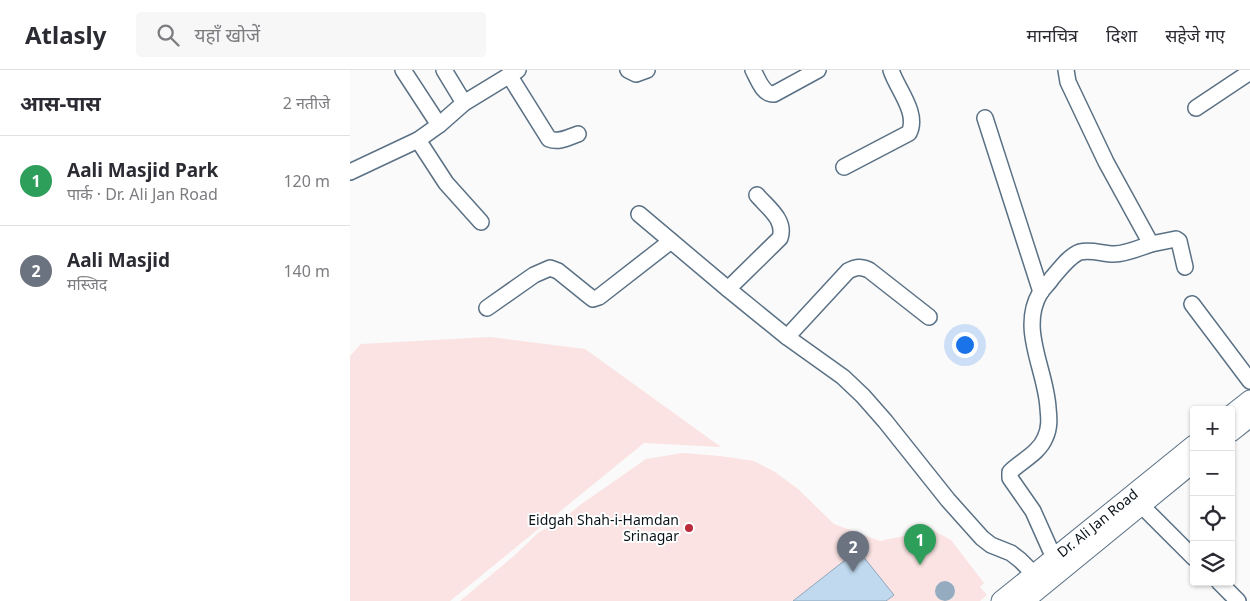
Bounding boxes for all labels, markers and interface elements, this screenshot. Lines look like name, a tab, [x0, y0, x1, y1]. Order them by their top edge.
search box	[136, 12, 486, 57]
text: Atlasly	[25, 18, 106, 51]
icon: search	[154, 21, 182, 49]
text: यहाँ खोजें	[194, 22, 260, 48]
text: मानचित्र	[1027, 23, 1078, 47]
text: दिशा	[1106, 23, 1137, 47]
text: सहेजे गए	[1165, 23, 1225, 47]
text: आस-पास	[20, 89, 101, 117]
text: 2 नतीजे	[283, 92, 330, 114]
text: Aali Masjid Park	[67, 157, 218, 183]
text: 1	[31, 170, 41, 192]
text: 120 m	[283, 170, 330, 192]
text: पार्क · Dr. Ali Jan Road	[67, 183, 218, 205]
text: Aali Masjid	[67, 247, 170, 273]
text: 2	[31, 260, 41, 282]
text: 140 m	[283, 260, 330, 282]
text: मस्जिद	[67, 273, 107, 295]
your location	[952, 332, 978, 358]
map controls	[1190, 406, 1235, 586]
button: +	[1190, 406, 1235, 451]
button: −	[1190, 451, 1235, 496]
street label: Dr. Ali Jan Road	[1053, 484, 1141, 561]
button: locate	[1190, 496, 1235, 541]
place label: Eidgah Shah-i-Hamdan Srinagar	[528, 510, 679, 545]
marker: Eidgah Shah-i-Hamdan Srinagar	[683, 522, 695, 534]
pin: 1	[904, 524, 936, 565]
pin: 2	[837, 531, 869, 572]
button: layers	[1190, 541, 1235, 586]

